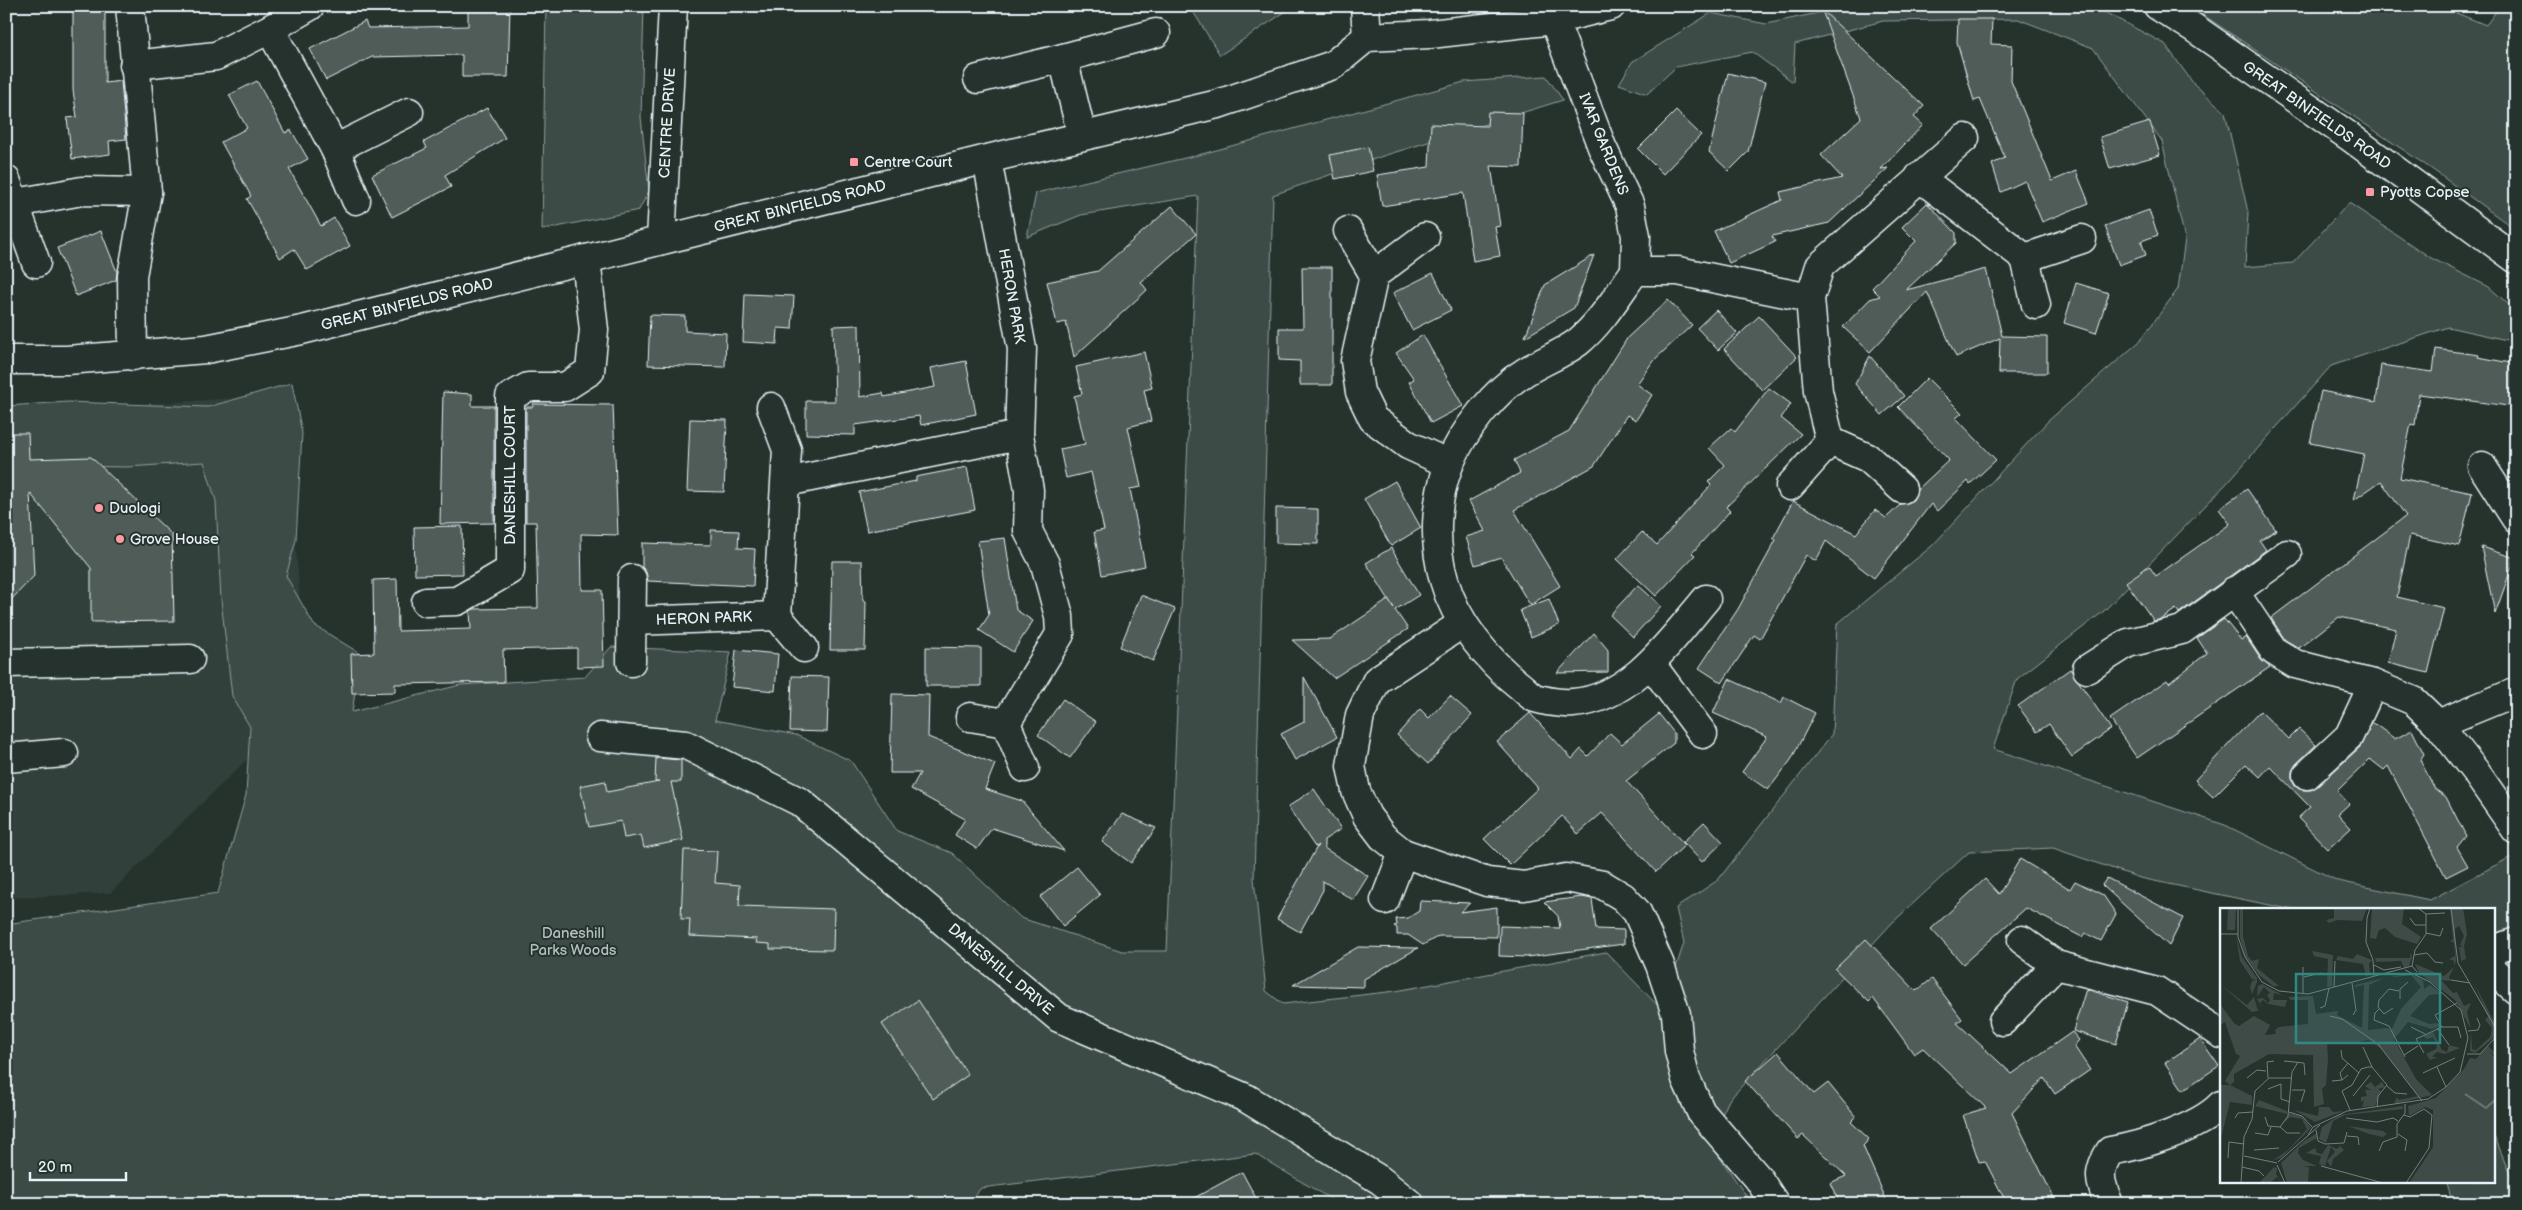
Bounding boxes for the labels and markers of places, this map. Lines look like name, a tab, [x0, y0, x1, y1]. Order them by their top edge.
place label: Centre Court	[864, 153, 953, 172]
marker: Centre Court	[848, 156, 860, 168]
place label: Pyotts Copse	[2380, 183, 2470, 202]
marker: Pyotts Copse	[2364, 186, 2376, 198]
place label: Duologi	[109, 499, 161, 518]
marker: Duologi	[93, 502, 105, 514]
place label: Grove House	[130, 530, 219, 549]
marker: Grove House	[114, 533, 126, 545]

